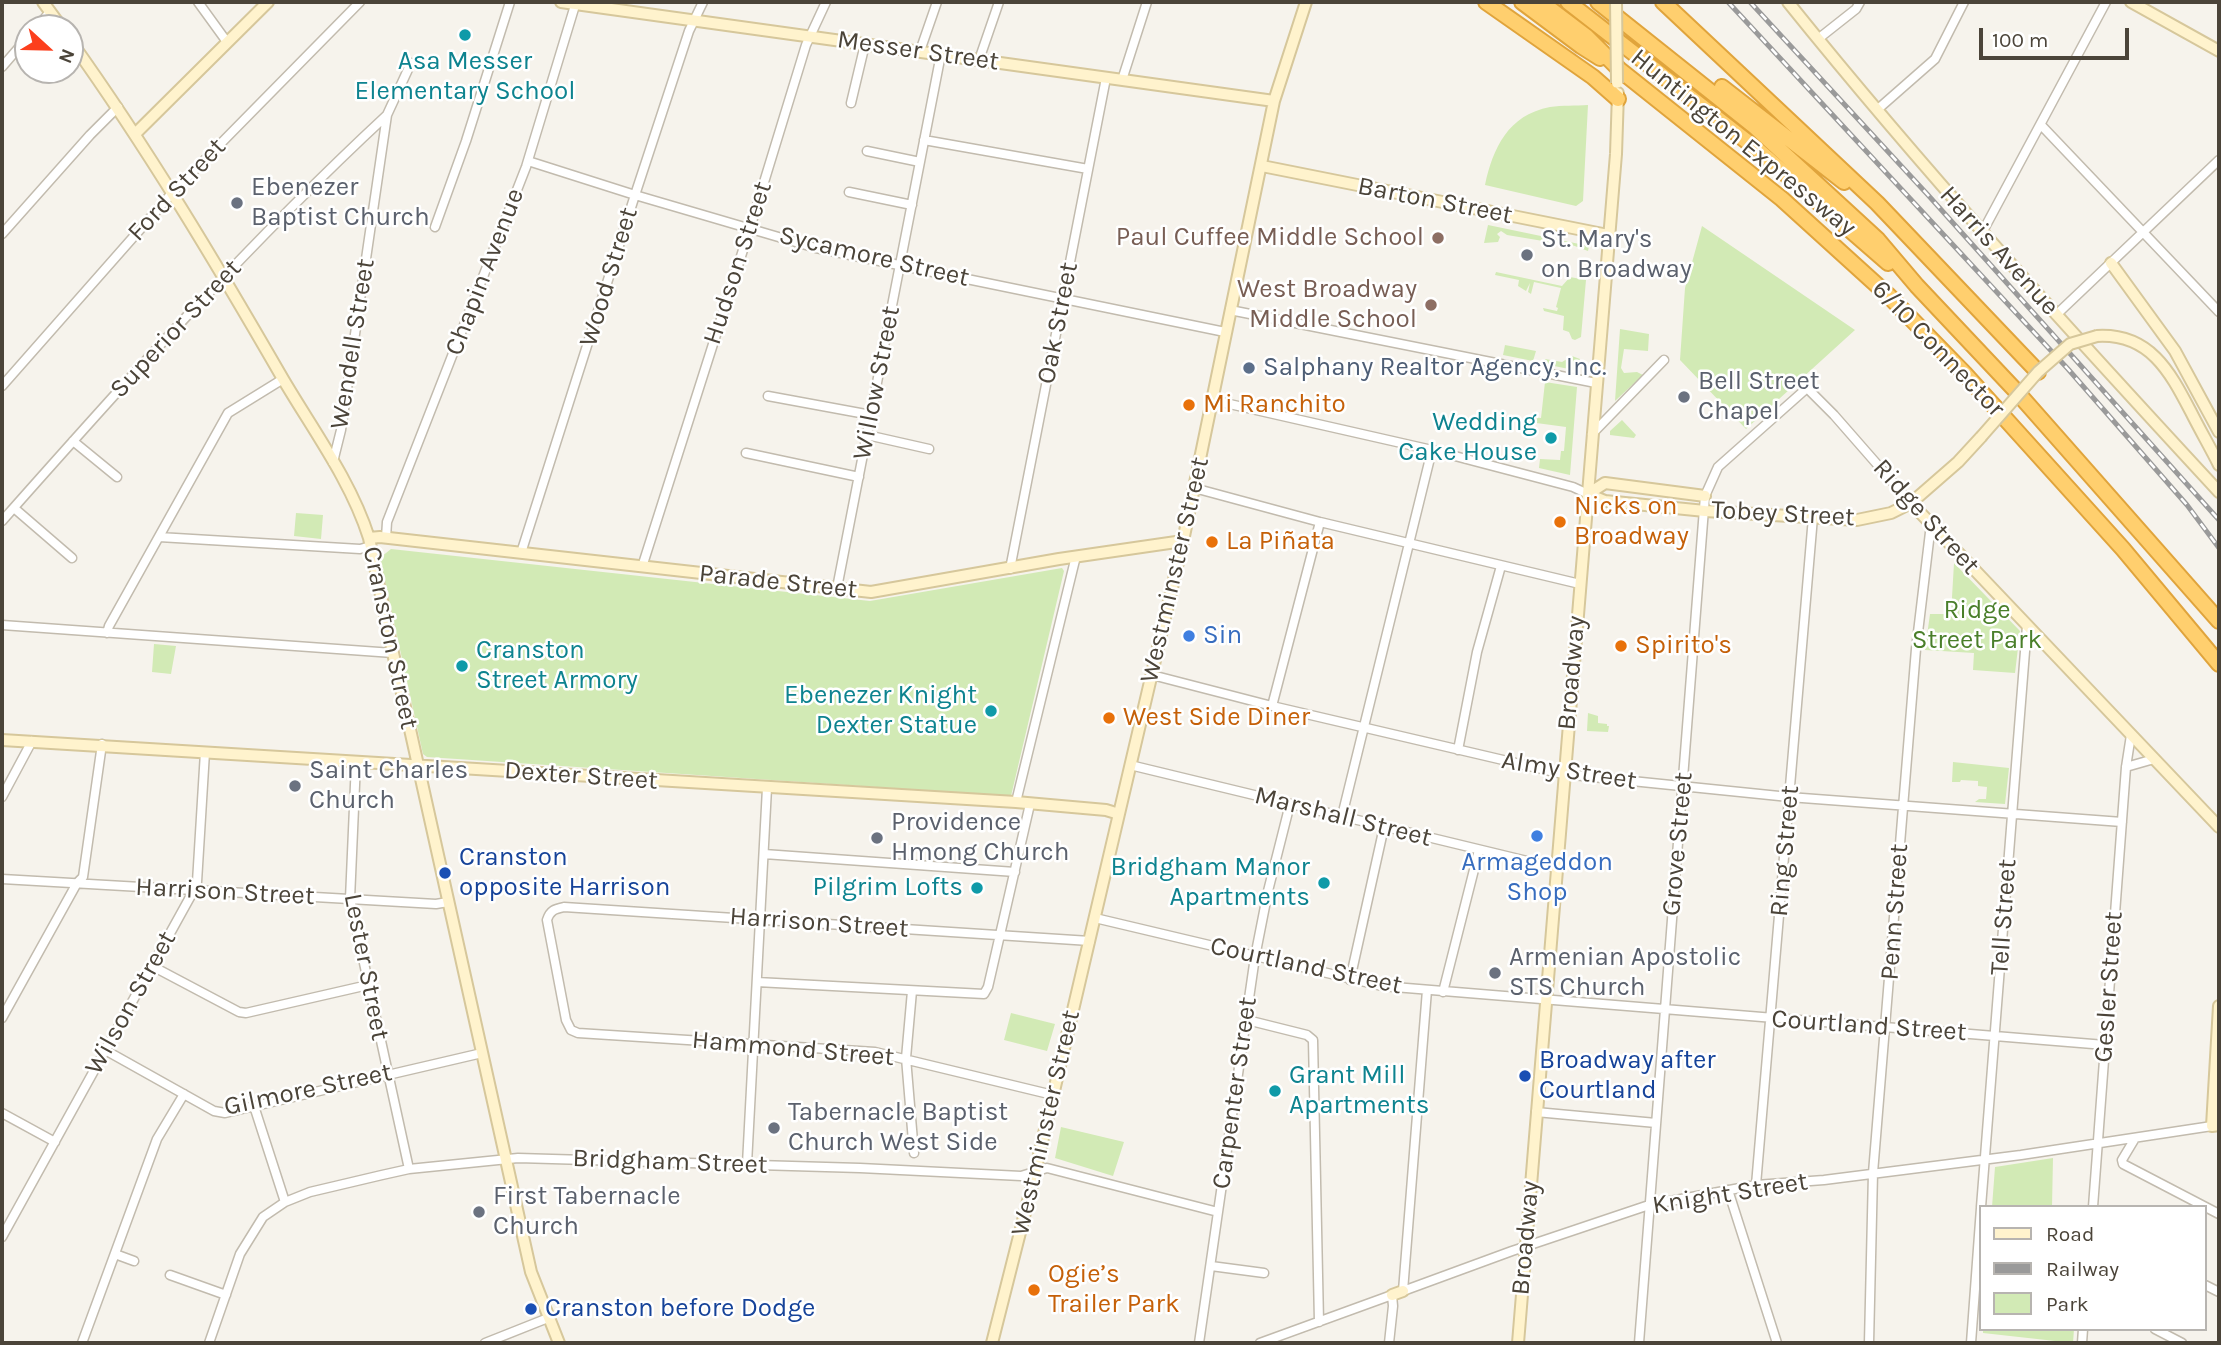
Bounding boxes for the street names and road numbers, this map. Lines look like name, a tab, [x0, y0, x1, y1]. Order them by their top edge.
street label: Messer Street	[835, 24, 1001, 78]
street label: Huntington Expressway	[1624, 42, 1862, 244]
street label: Ford Street	[121, 132, 233, 248]
street label: Barton Street	[1355, 171, 1515, 231]
street label: Hudson Street	[697, 178, 779, 348]
street label: Harris Avenue	[1933, 180, 2065, 322]
street label: Chapin Avenue	[439, 184, 531, 360]
street label: Wood Street	[573, 204, 645, 350]
street label: Sycamore Street	[776, 220, 972, 294]
street label: Superior Street	[104, 253, 248, 405]
street label: Wendell Street	[324, 256, 382, 432]
street label: Oak Street	[1031, 260, 1085, 386]
street label: 6/10 Connector	[1865, 274, 2011, 424]
street label: Willow Street	[847, 303, 907, 463]
street label: Ridge Street	[1866, 453, 1986, 581]
street label: Westminster Street	[1134, 454, 1216, 686]
street label: Tobey Street	[1710, 495, 1856, 533]
street label: Cranston Street	[355, 544, 425, 732]
street label: Parade Street	[697, 558, 859, 606]
street label: Broadway	[1551, 614, 1593, 732]
street label: Almy Street	[1499, 745, 1639, 797]
street label: Dexter Street	[503, 755, 659, 797]
street label: Grove Street	[1656, 771, 1700, 917]
street label: Marshall Street	[1251, 780, 1435, 854]
street label: Ring Street	[1764, 784, 1806, 918]
street label: Penn Street	[1875, 843, 1915, 981]
street label: Tell Street	[1984, 858, 2024, 976]
street label: Harrison Street	[135, 872, 315, 912]
street label: Lester Street	[336, 891, 396, 1043]
street label: Harrison Street	[728, 901, 910, 945]
street label: Gesler Street	[2088, 910, 2130, 1064]
street label: Wilson Street	[79, 926, 183, 1080]
street label: Courtland Street	[1207, 930, 1405, 1002]
street label: Carpenter Street	[1206, 995, 1264, 1191]
street label: Courtland Street	[1771, 1004, 1967, 1048]
street label: Westminster Street	[1005, 1007, 1087, 1239]
street label: Hammond Street	[690, 1025, 896, 1073]
street label: Gilmore Street	[221, 1057, 395, 1123]
street label: Bridgham Street	[572, 1143, 768, 1181]
street label: Knight Street	[1650, 1166, 1810, 1222]
street label: Broadway	[1505, 1179, 1547, 1297]

